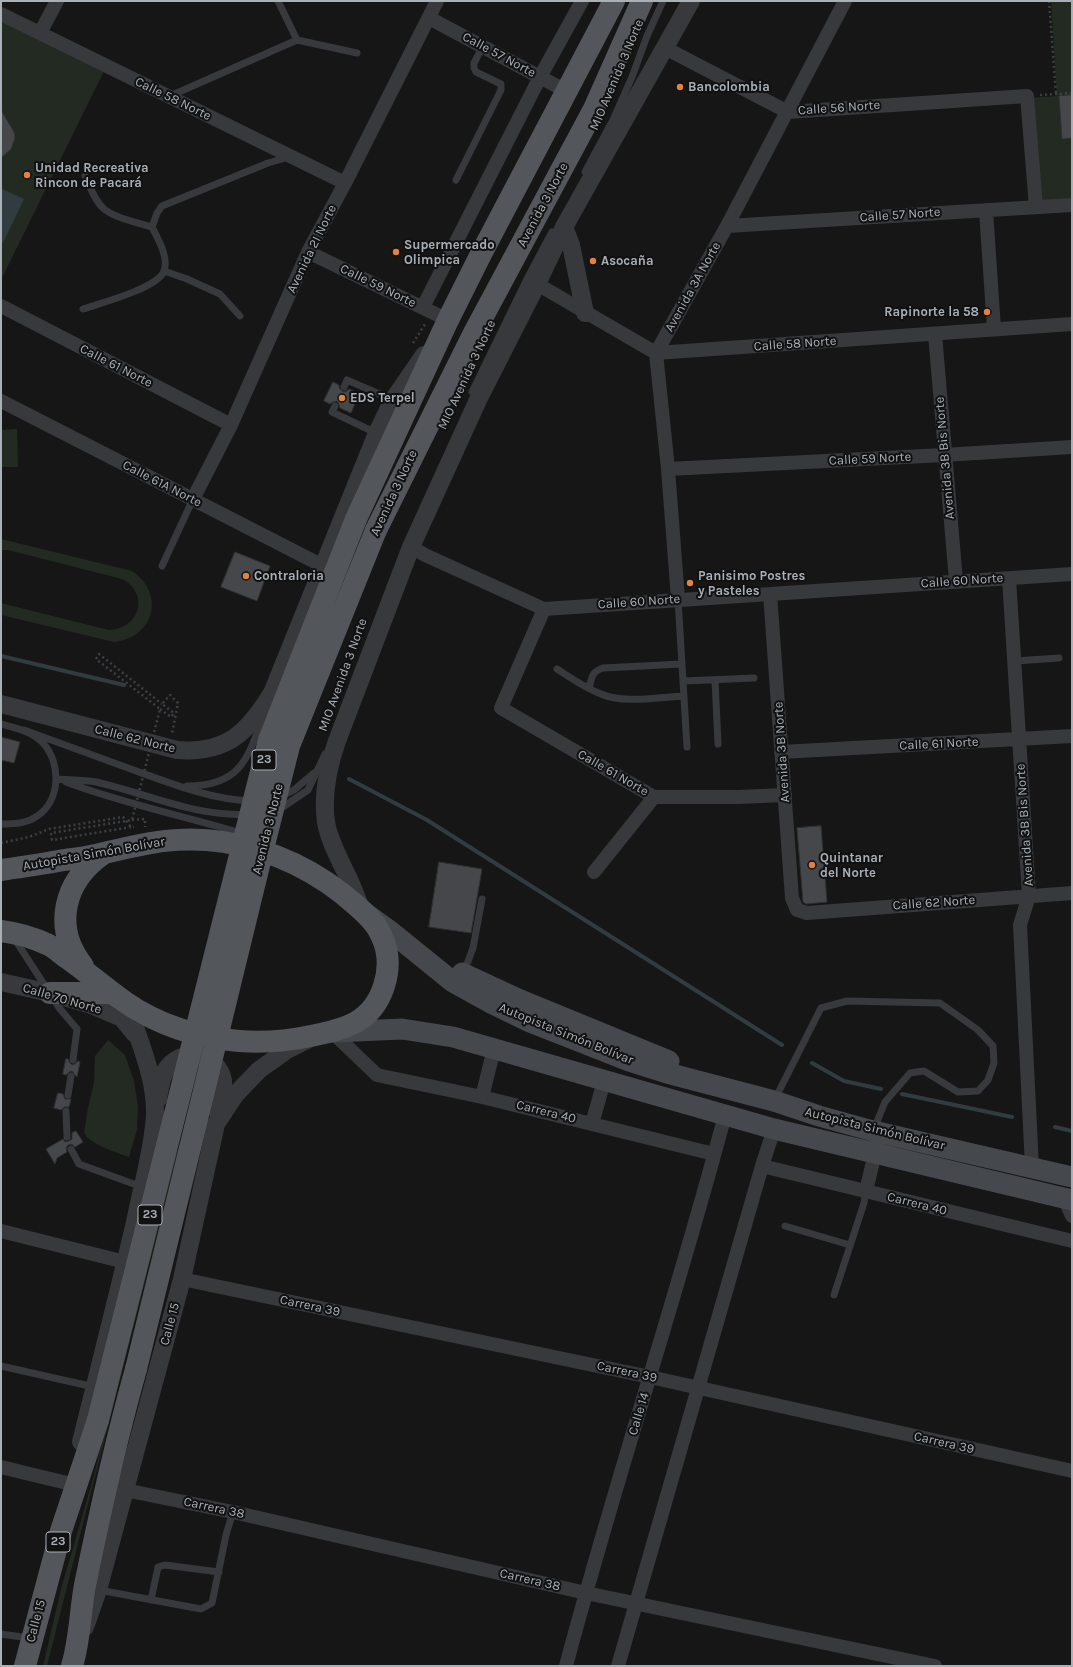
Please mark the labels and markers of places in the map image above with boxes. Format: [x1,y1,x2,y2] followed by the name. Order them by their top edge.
[688,79,770,95] place label: Bancolombia
[675,82,685,92] marker: Bancolombia
[35,160,149,191] place label: Unidad Recreativa Rincon de Pacará
[22,170,32,180] marker: Unidad Recreativa Rincon de Pacará
[404,237,495,268] place label: Supermercado Olimpica
[391,247,401,257] marker: Supermercado Olimpica
[601,253,654,269] place label: Asocaña
[588,256,598,266] marker: Asocaña
[884,304,979,320] place label: Rapinorte la 58
[982,307,992,317] marker: Rapinorte la 58
[350,390,415,406] place label: EDS Terpel
[337,393,347,403] marker: EDS Terpel
[254,568,324,584] place label: Contraloria
[698,568,805,599] place label: Panisimo Postres y Pasteles
[241,571,251,581] marker: Contraloria
[685,578,695,588] marker: Panisimo Postres y Pasteles
[820,850,883,881] place label: Quintanar del Norte
[807,860,817,870] marker: Quintanar del Norte

